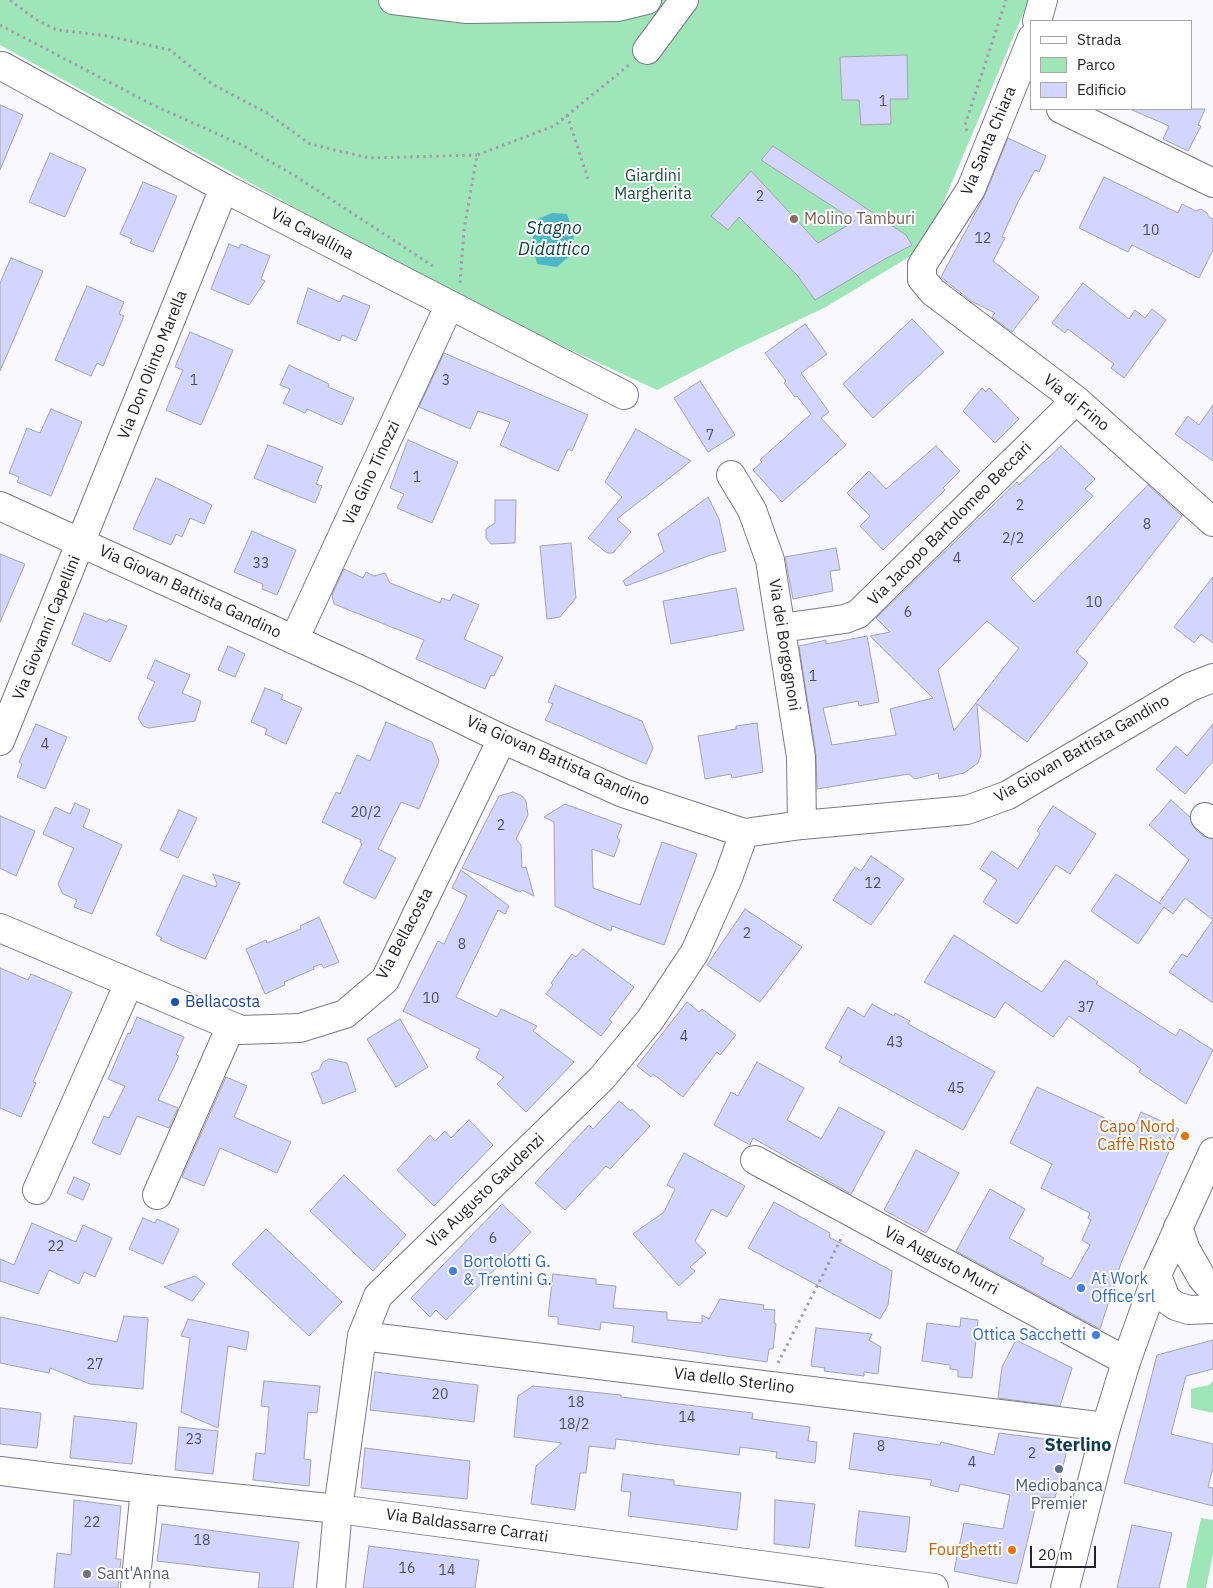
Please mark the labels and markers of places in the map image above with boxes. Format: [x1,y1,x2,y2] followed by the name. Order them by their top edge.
[804,209,915,229] place label: Molino Tamburi
[788,213,800,225] marker: Molino Tamburi
[185,992,260,1012] place label: Bellacosta
[169,996,181,1008] marker: Bellacosta
[1097,1117,1175,1155] place label: Capo Nord Caffè Ristò
[1179,1130,1191,1142] marker: Capo Nord Caffè Ristò
[463,1252,552,1290] place label: Bortolotti G. & Trentini G.
[447,1265,459,1277] marker: Bortolotti G. & Trentini G.
[1091,1269,1155,1307] place label: At Work Office srl
[1075,1282,1087,1294] marker: At Work Office srl
[972,1325,1086,1345] place label: Ottica Sacchetti
[1090,1329,1102,1341] marker: Ottica Sacchetti
[1053,1463,1065,1475] marker: Mediobanca Premier
[1015,1476,1103,1514] place label: Mediobanca Premier
[928,1540,1002,1560] place label: Fourghetti
[1006,1544,1018,1556] marker: Fourghetti
[97,1564,170,1584] place label: Sant'Anna
[81,1568,93,1580] marker: Sant'Anna

